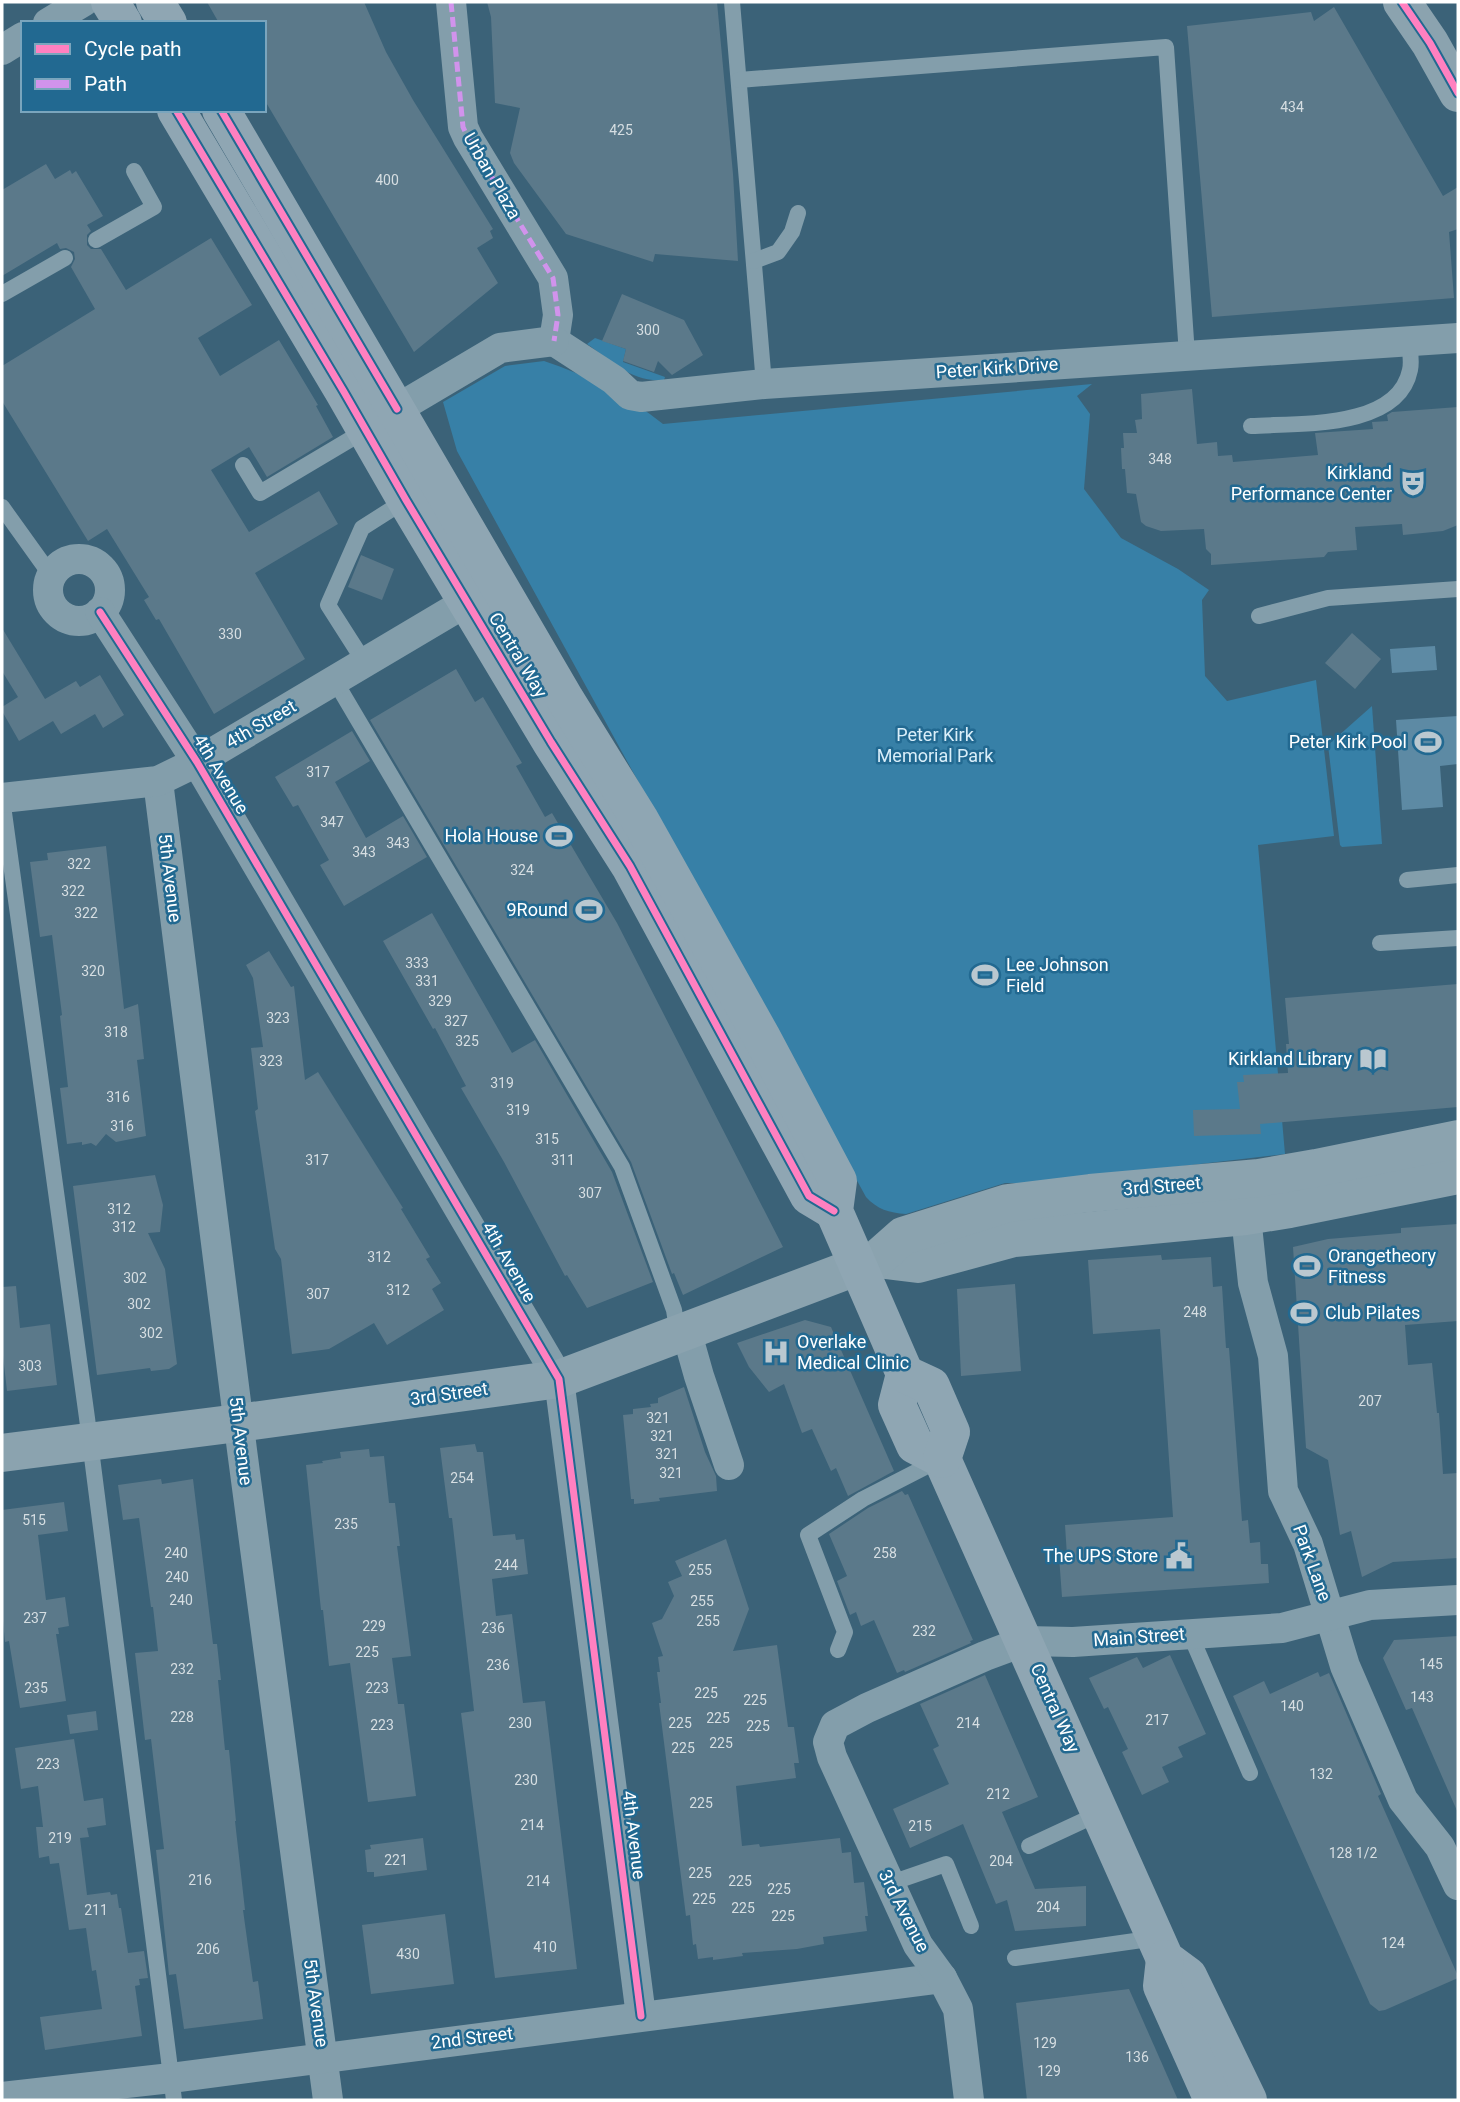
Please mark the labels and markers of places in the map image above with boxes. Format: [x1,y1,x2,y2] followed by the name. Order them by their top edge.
[1231,462,1392,504] place label: Kirkland Performance Center
[1398,468,1428,498] theatre icon: Kirkland Performance Center
[1413,727,1443,757] sports icon: Peter Kirk Pool
[1289,731,1407,752] place label: Peter Kirk Pool
[544,821,574,851] sports icon: Hola House
[444,825,538,846] place label: Hola House
[574,895,604,925] sports icon: 9Round
[507,899,568,920] place label: 9Round
[1006,954,1109,996] place label: Lee Johnson Field
[970,960,1000,990] sports icon: Lee Johnson Field
[1358,1044,1388,1074] library icon: Kirkland Library
[1228,1048,1352,1069] place label: Kirkland Library
[1328,1245,1436,1287] place label: Orangetheory Fitness
[1292,1251,1322,1281] sports icon: Orangetheory Fitness
[1289,1298,1319,1328] sports icon: Club Pilates
[1325,1302,1420,1323] place label: Club Pilates
[797,1331,909,1373] place label: Overlake Medical Clinic
[761,1337,791,1367] hospital icon: Overlake Medical Clinic
[1164,1541,1194,1571] public building icon: The UPS Store
[1043,1545,1158,1566] place label: The UPS Store

